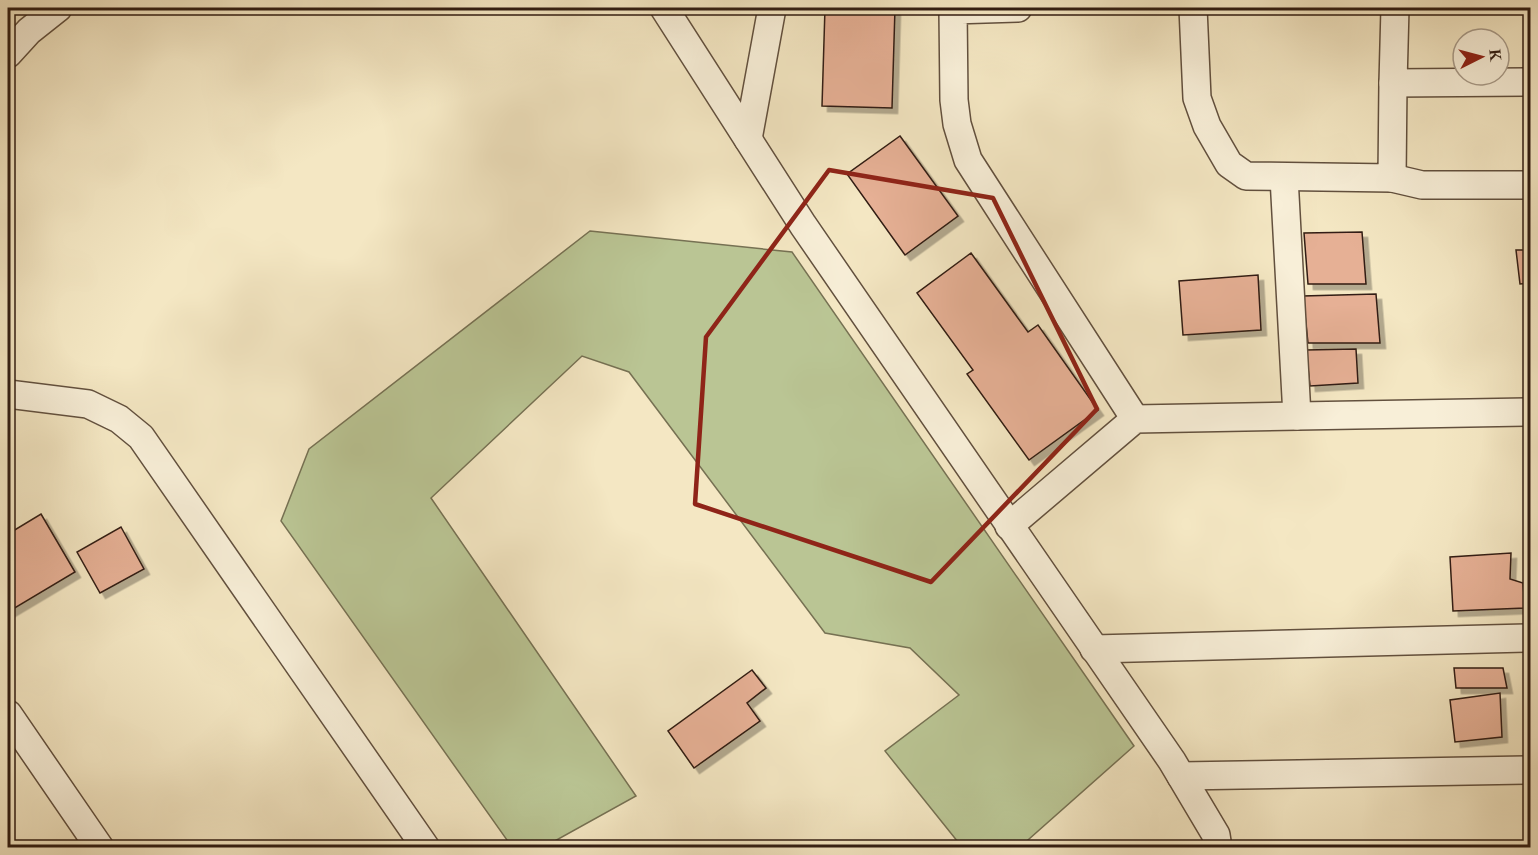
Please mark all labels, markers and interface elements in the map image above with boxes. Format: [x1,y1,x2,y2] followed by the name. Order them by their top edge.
[1451,27,1511,87] north arrow
[1483,48,1507,63] text: K

